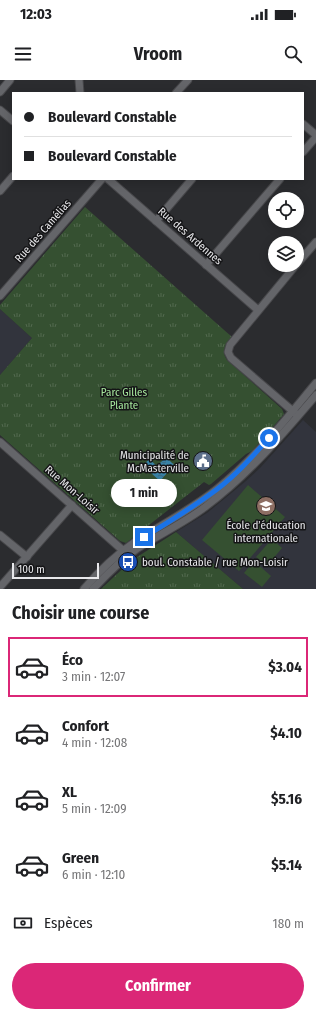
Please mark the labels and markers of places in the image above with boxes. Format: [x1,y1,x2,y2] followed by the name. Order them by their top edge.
[120,449,189,475] place label: Municipalité de McMasterville
[192,450,214,472] public building icon: Municipalité de McMasterville
[255,495,277,517] school or university icon: École d’éducation internationale
[226,518,306,545] place label: École d’éducation internationale
[117,551,139,573] bus stop icon: boul. Constable / rue Mon-Loisir
[142,556,288,569] place label: boul. Constable / rue Mon-Loisir

